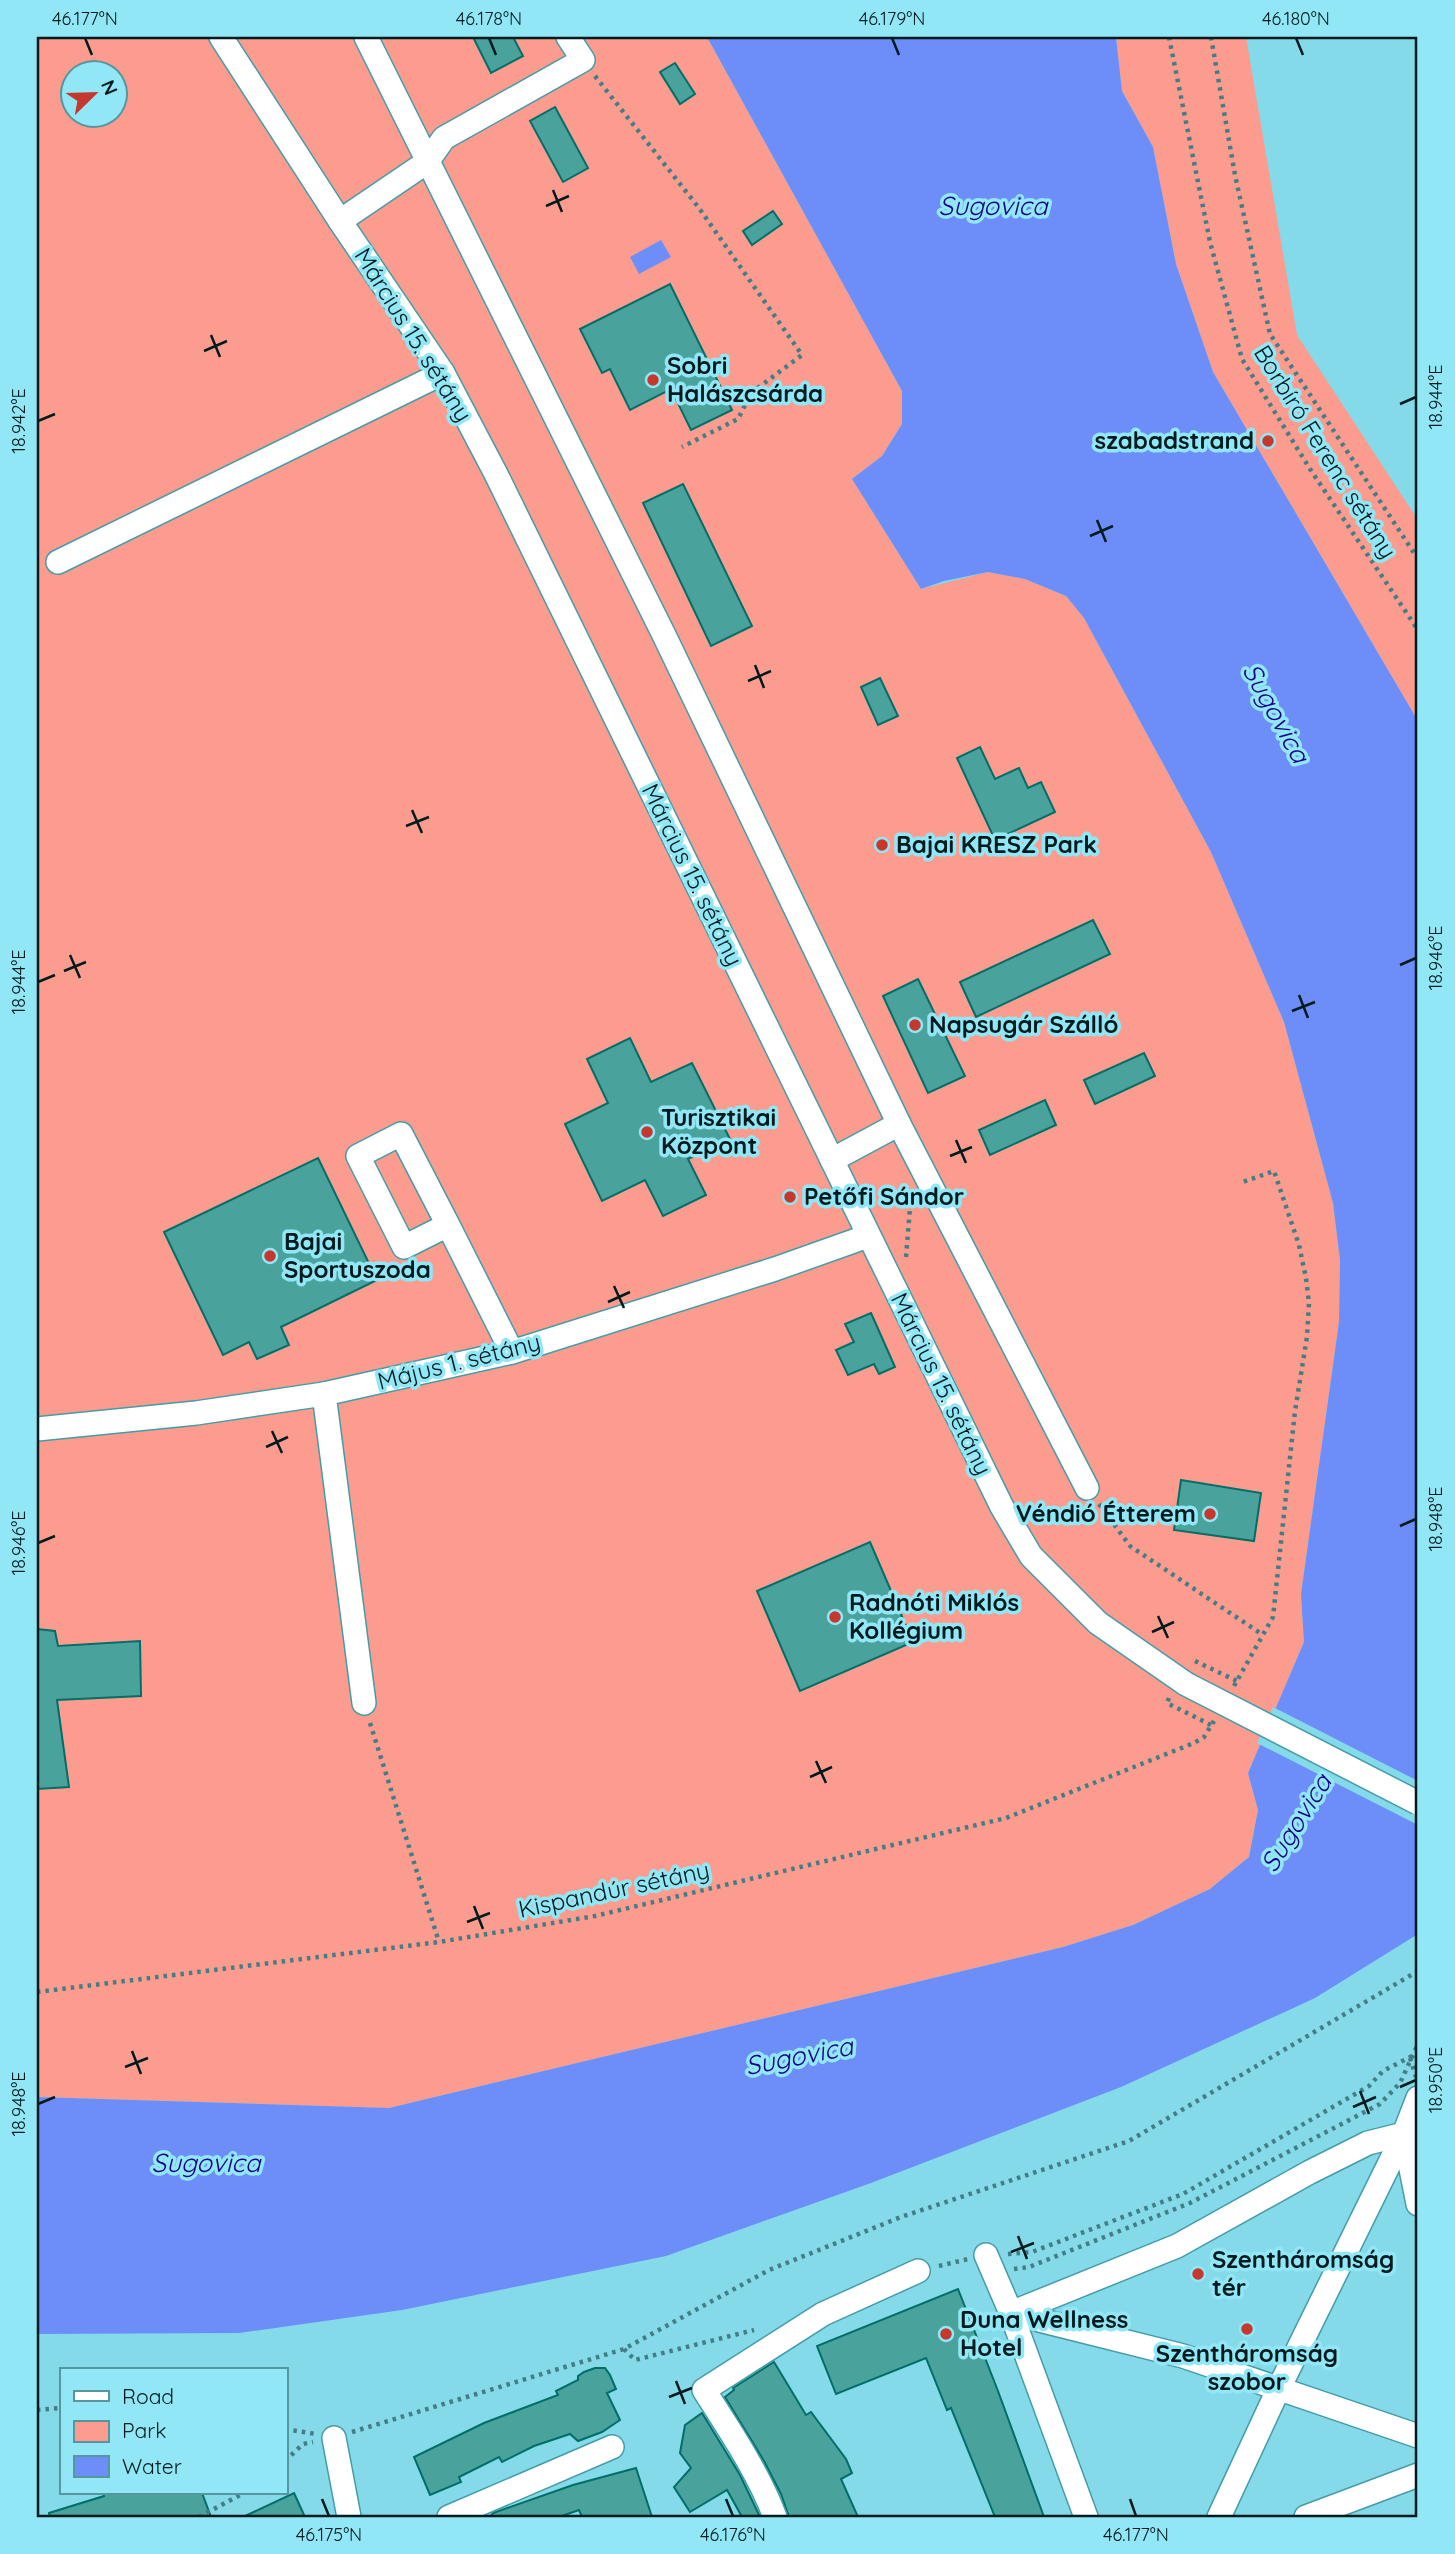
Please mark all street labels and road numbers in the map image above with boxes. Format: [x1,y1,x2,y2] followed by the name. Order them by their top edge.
[348,242,479,427] street label: Március 15. sétány
[1248,339,1404,564] street label: Borbíró Ferenc sétány
[636,778,750,971] street label: Március 15. sétány
[885,1287,999,1480] street label: Március 15. sétány
[374,1326,543,1396] street label: Május 1. sétány
[515,1854,712,1924] street label: Kispandúr sétány

